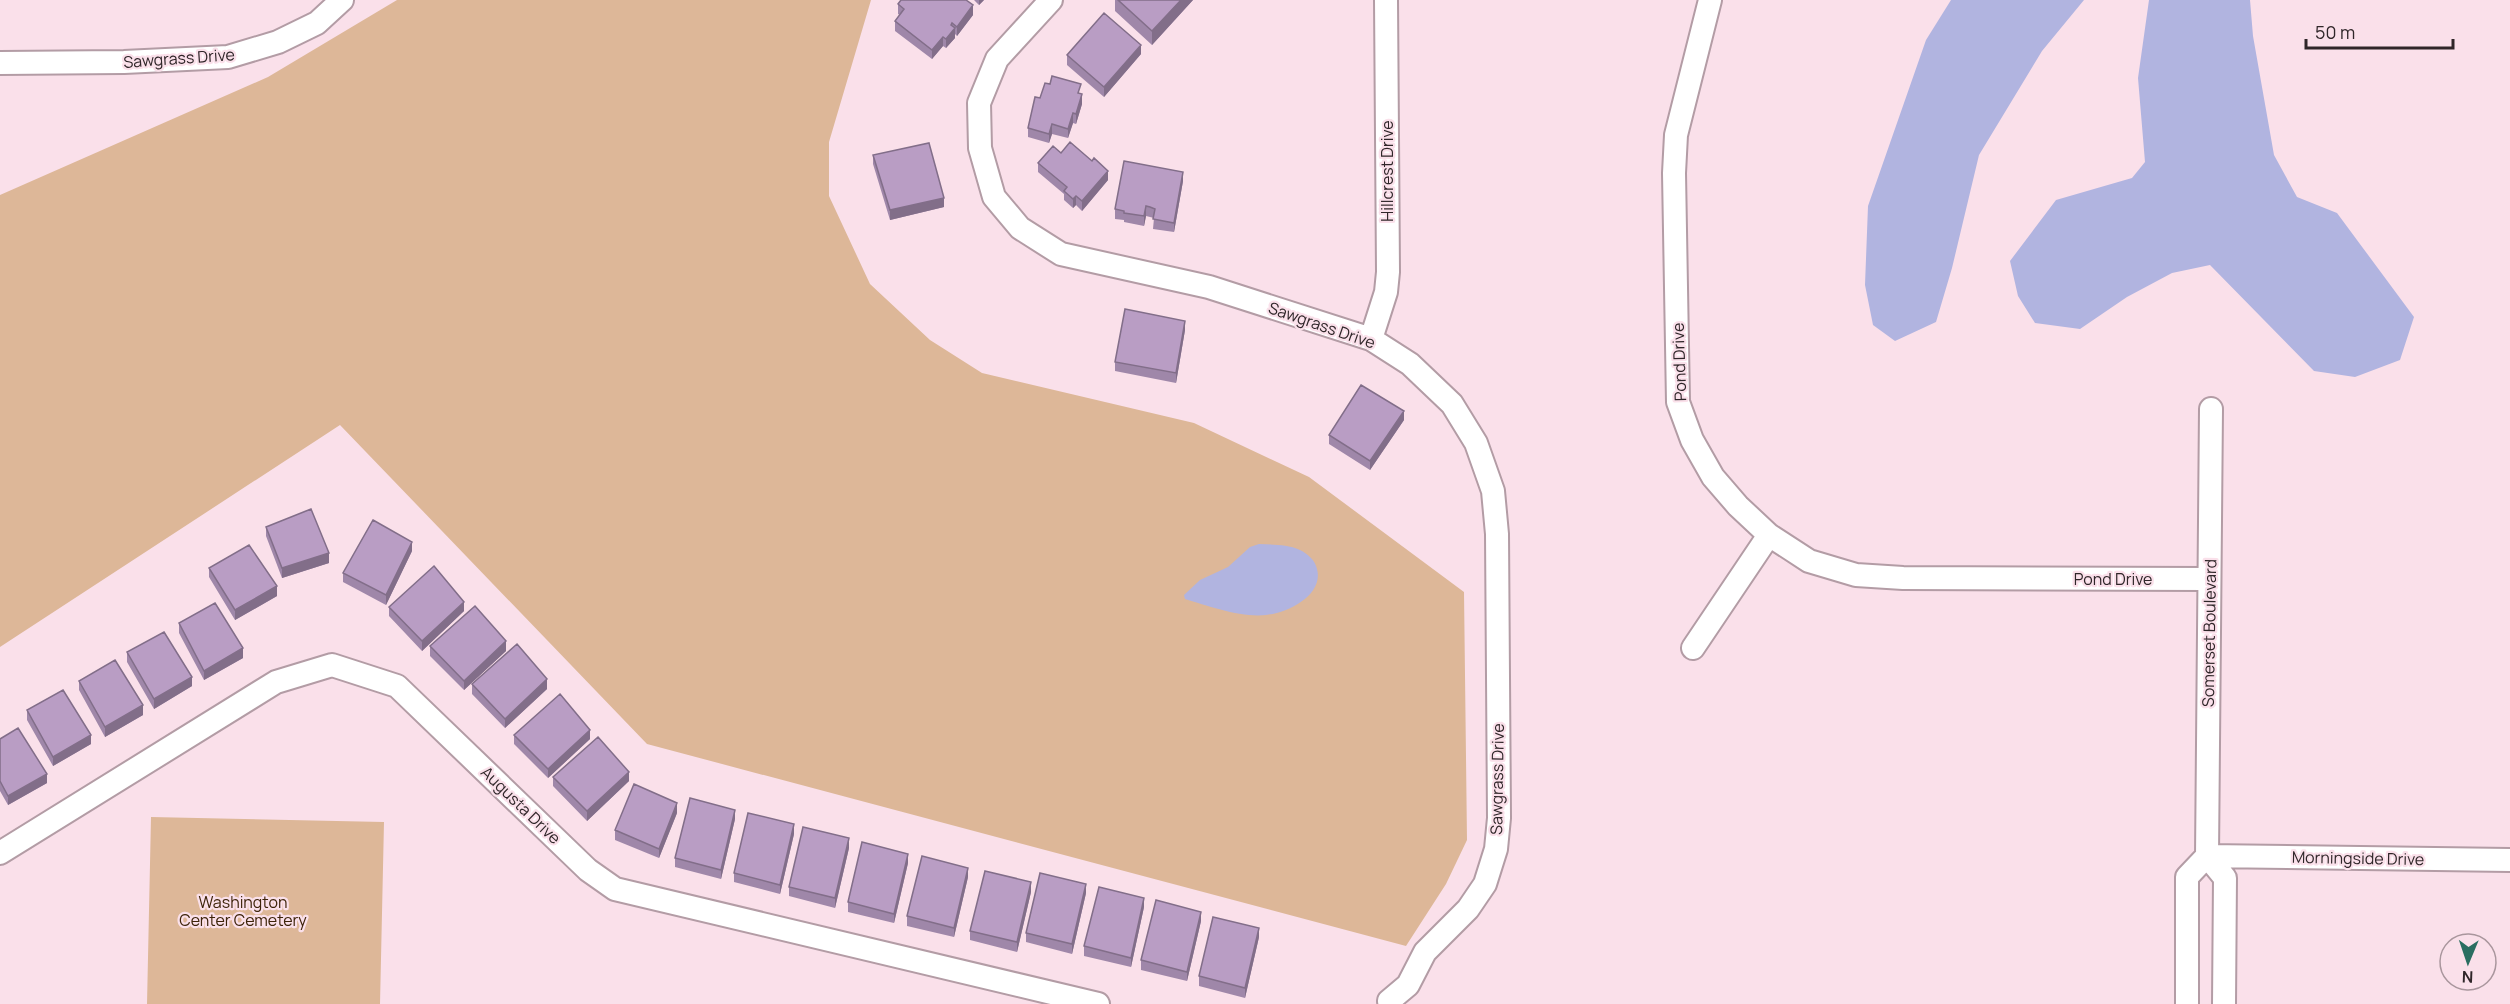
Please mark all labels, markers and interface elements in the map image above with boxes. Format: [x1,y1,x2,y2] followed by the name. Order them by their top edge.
[2306,12,2453,50] scale bar
[2315,20,2355,44] text: 50 m
[123,43,235,73] street label: Sawgrass Drive
[1376,120,1398,222] street label: Hillcrest Drive
[1266,296,1378,354] street label: Sawgrass Drive
[1667,322,1691,402] street label: Pond Drive
[2197,559,2221,707] street label: Somerset Boulevard
[2074,568,2152,590] street label: Pond Drive
[1485,723,1509,835] street label: Sawgrass Drive
[476,761,566,849] street label: Augusta Drive
[2292,846,2424,870] street label: Morningside Drive
[179,891,307,931] park label: Washington Center Cemetery
[2438,932,2498,992] north arrow
[2461,966,2474,988] text: N

